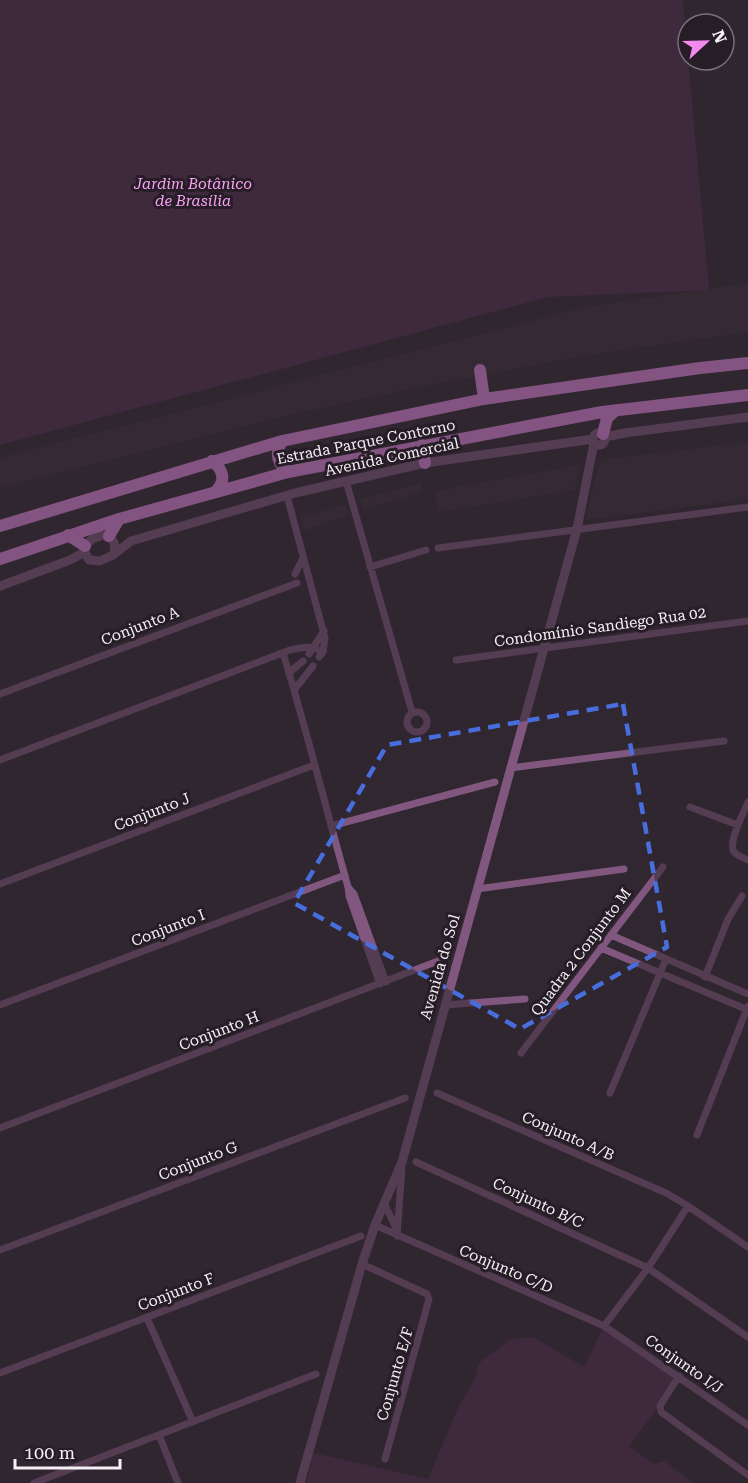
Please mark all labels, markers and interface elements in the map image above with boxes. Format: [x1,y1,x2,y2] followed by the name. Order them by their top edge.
[676,12,736,72] north arrow
[708,27,731,46] text: N
[133,175,252,210] park label: Jardim Botânico de Brasília
[275,416,457,468] street label: Estrada Parque Contorno
[323,434,461,480] street label: Avenida Comercial
[98,603,182,649] street label: Conjunto A
[493,603,707,651] street label: Condomínio Sandiego Rua 02
[111,789,193,835] street label: Conjunto J
[527,885,635,1019] street label: Quadra 2 Conjunto M
[129,906,207,950] street label: Conjunto I
[416,912,464,1022] street label: Avenida do Sol
[176,1008,262,1054] street label: Conjunto H
[519,1108,617,1164] street label: Conjunto A/B
[156,1138,240,1184] street label: Conjunto G
[490,1174,586,1232] street label: Conjunto B/C
[456,1241,556,1297] street label: Conjunto C/D
[135,1269,217,1315] street label: Conjunto F
[373,1325,417,1423] street label: Conjunto E/F
[642,1331,726,1397] street label: Conjunto I/J
[15,1432,120,1470] scale bar
[24,1442,75,1463] text: 100 m

